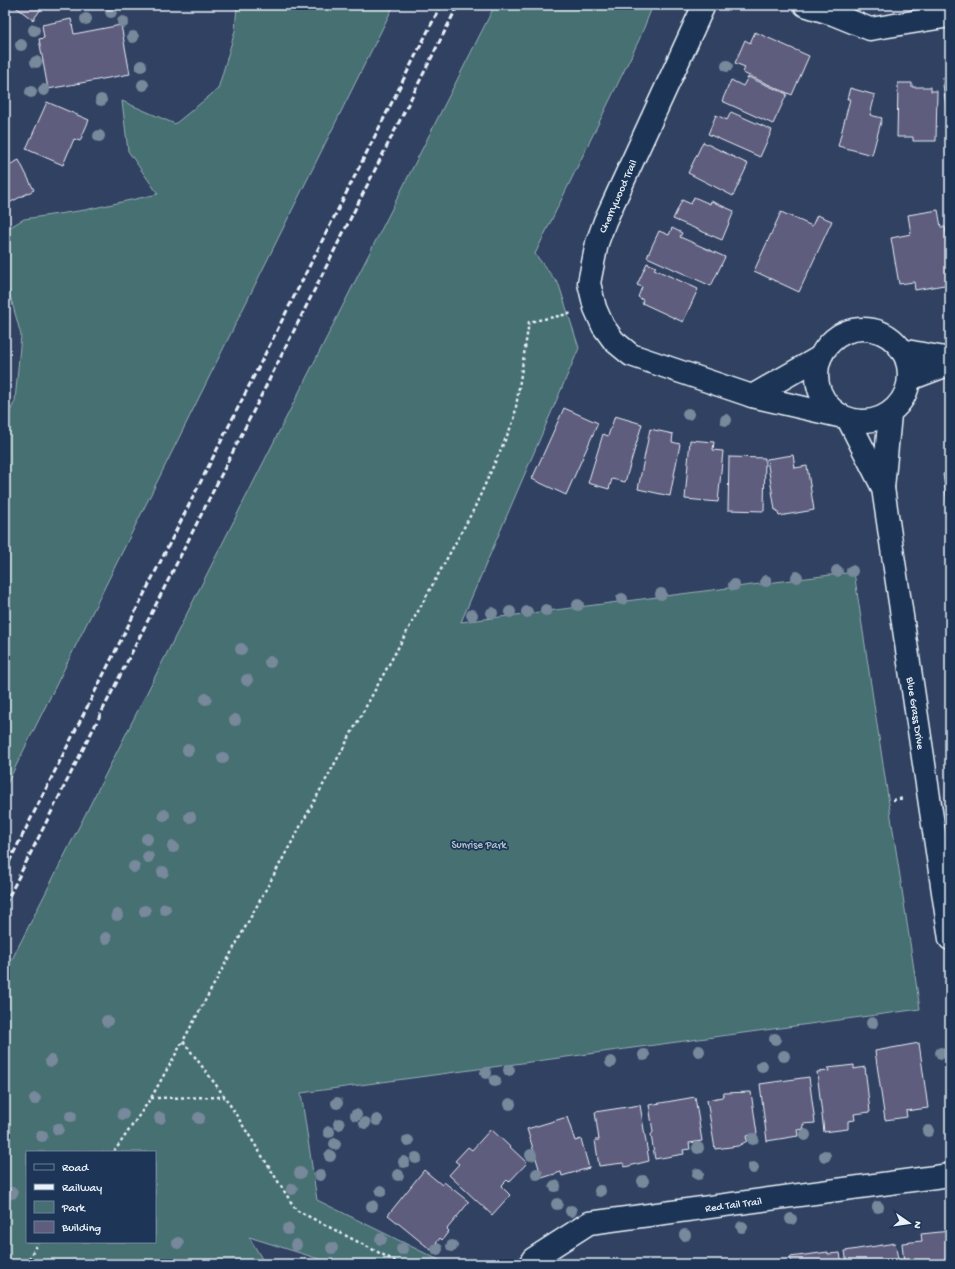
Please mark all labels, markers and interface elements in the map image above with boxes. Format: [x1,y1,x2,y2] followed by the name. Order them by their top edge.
[597,158,641,235] street label: Cherrywood Trail
[903,675,926,751] street label: Blue Grass Drive
[451,840,508,852] park label: Sunrise Park
[26,1151,156,1243] legend
[62,1162,89,1176] text: Road
[62,1182,102,1196] text: Railway
[704,1196,763,1216] street label: Red Tail Trail
[61,1202,87,1216] text: Park
[889,1203,929,1243] north arrow
[910,1220,923,1230] text: N
[61,1222,101,1236] text: Building

